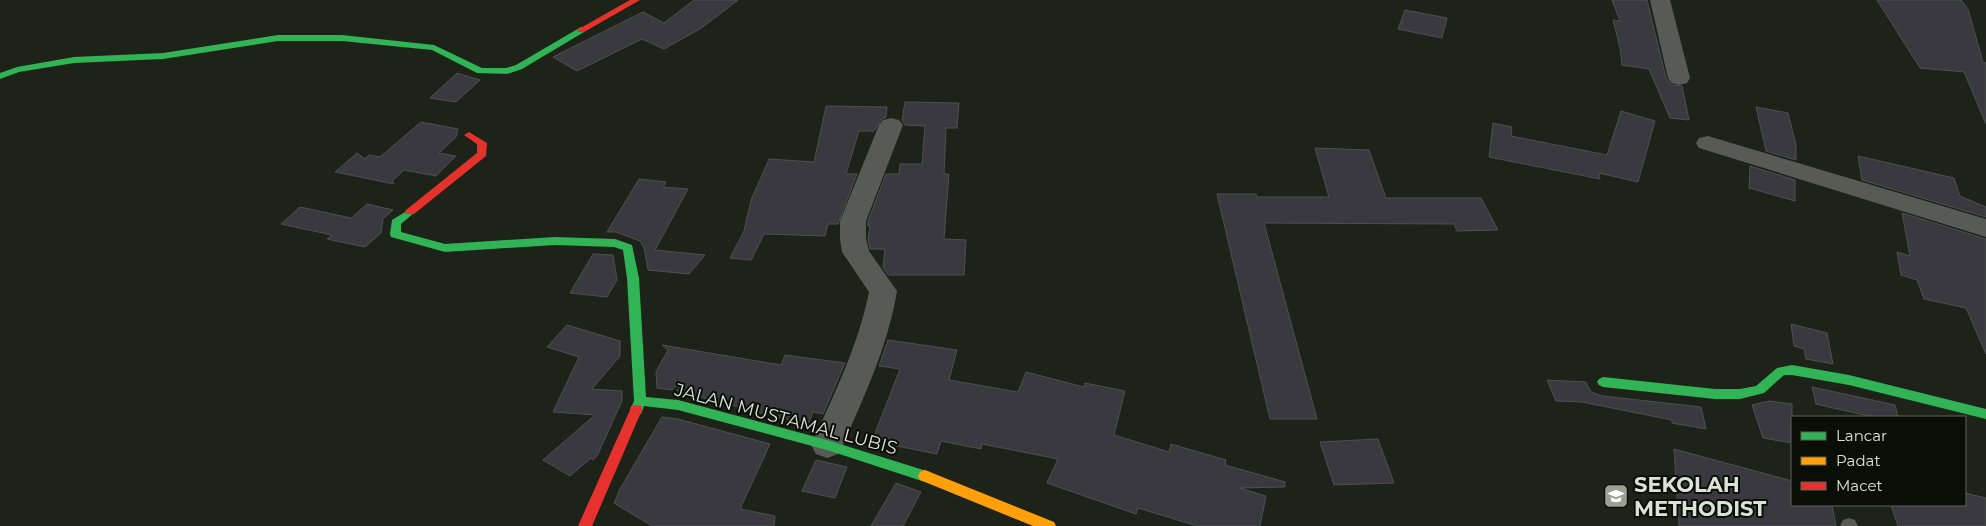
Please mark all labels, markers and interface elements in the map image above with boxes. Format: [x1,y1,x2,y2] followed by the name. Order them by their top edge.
[671,378,900,459] street label: JALAN MUSTAMAL LUBIS
[1791,416,1966,506] legend
[1836,426,1887,445] text: Lancar
[1836,451,1881,470] text: Padat
[1634,472,1766,521] place label: SEKOLAH METHODIST
[1836,476,1883,495] text: Macet
[1603,483,1629,509] school or university icon: SEKOLAH METHODIST

